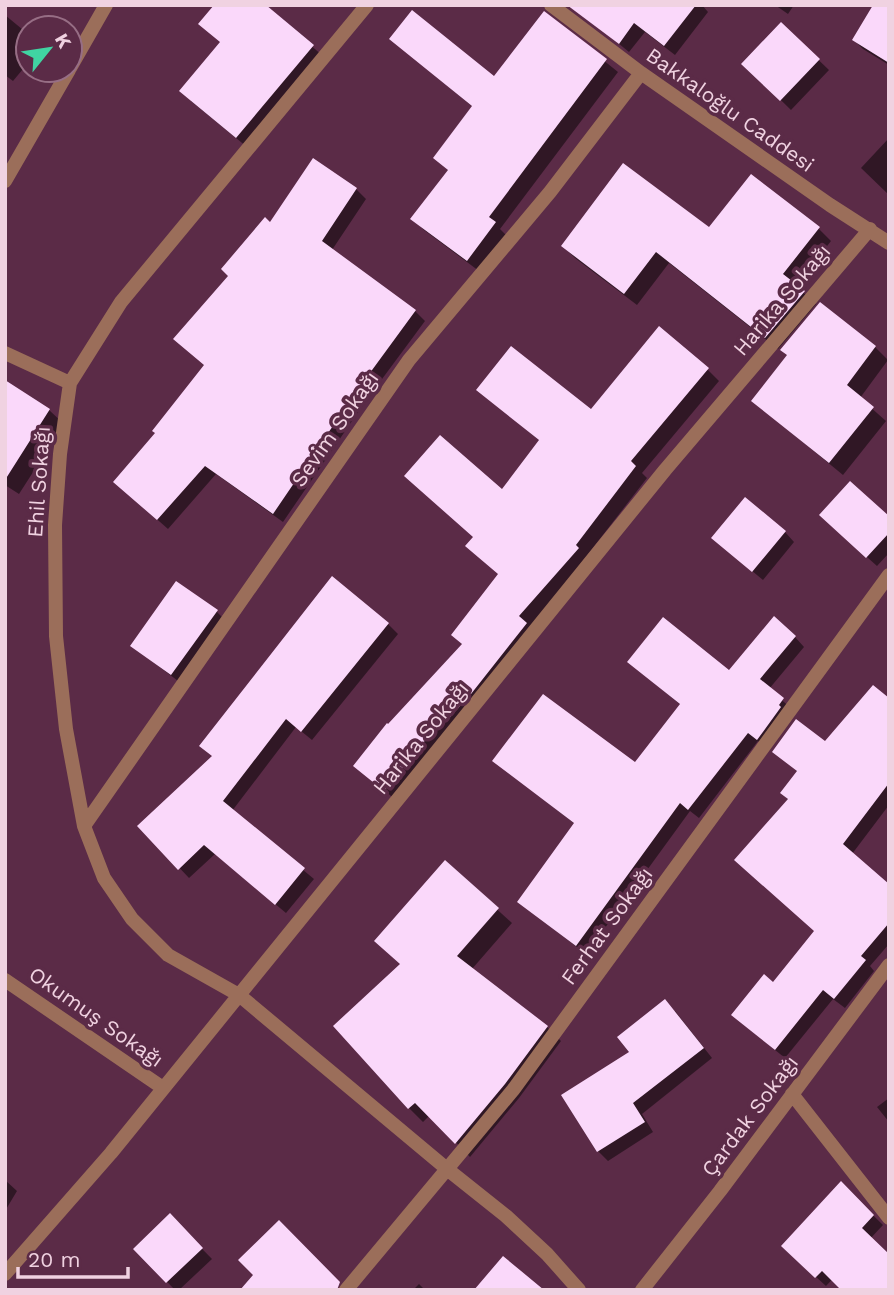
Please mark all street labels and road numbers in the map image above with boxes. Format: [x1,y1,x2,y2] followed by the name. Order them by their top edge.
[642,42,819,177] street label: Bakkaloğlu Caddesi
[728,239,836,361] street label: Harika Sokağı
[286,366,384,491] street label: Sevim Sokağı
[22,426,55,538] street label: Ehil Sokağı
[367,676,474,799] street label: Harika Sokağı
[556,862,658,989] street label: Ferhat Sokağı
[24,961,168,1072] street label: Okumuş Sokağı
[696,1050,803,1181] street label: Çardak Sokağı

